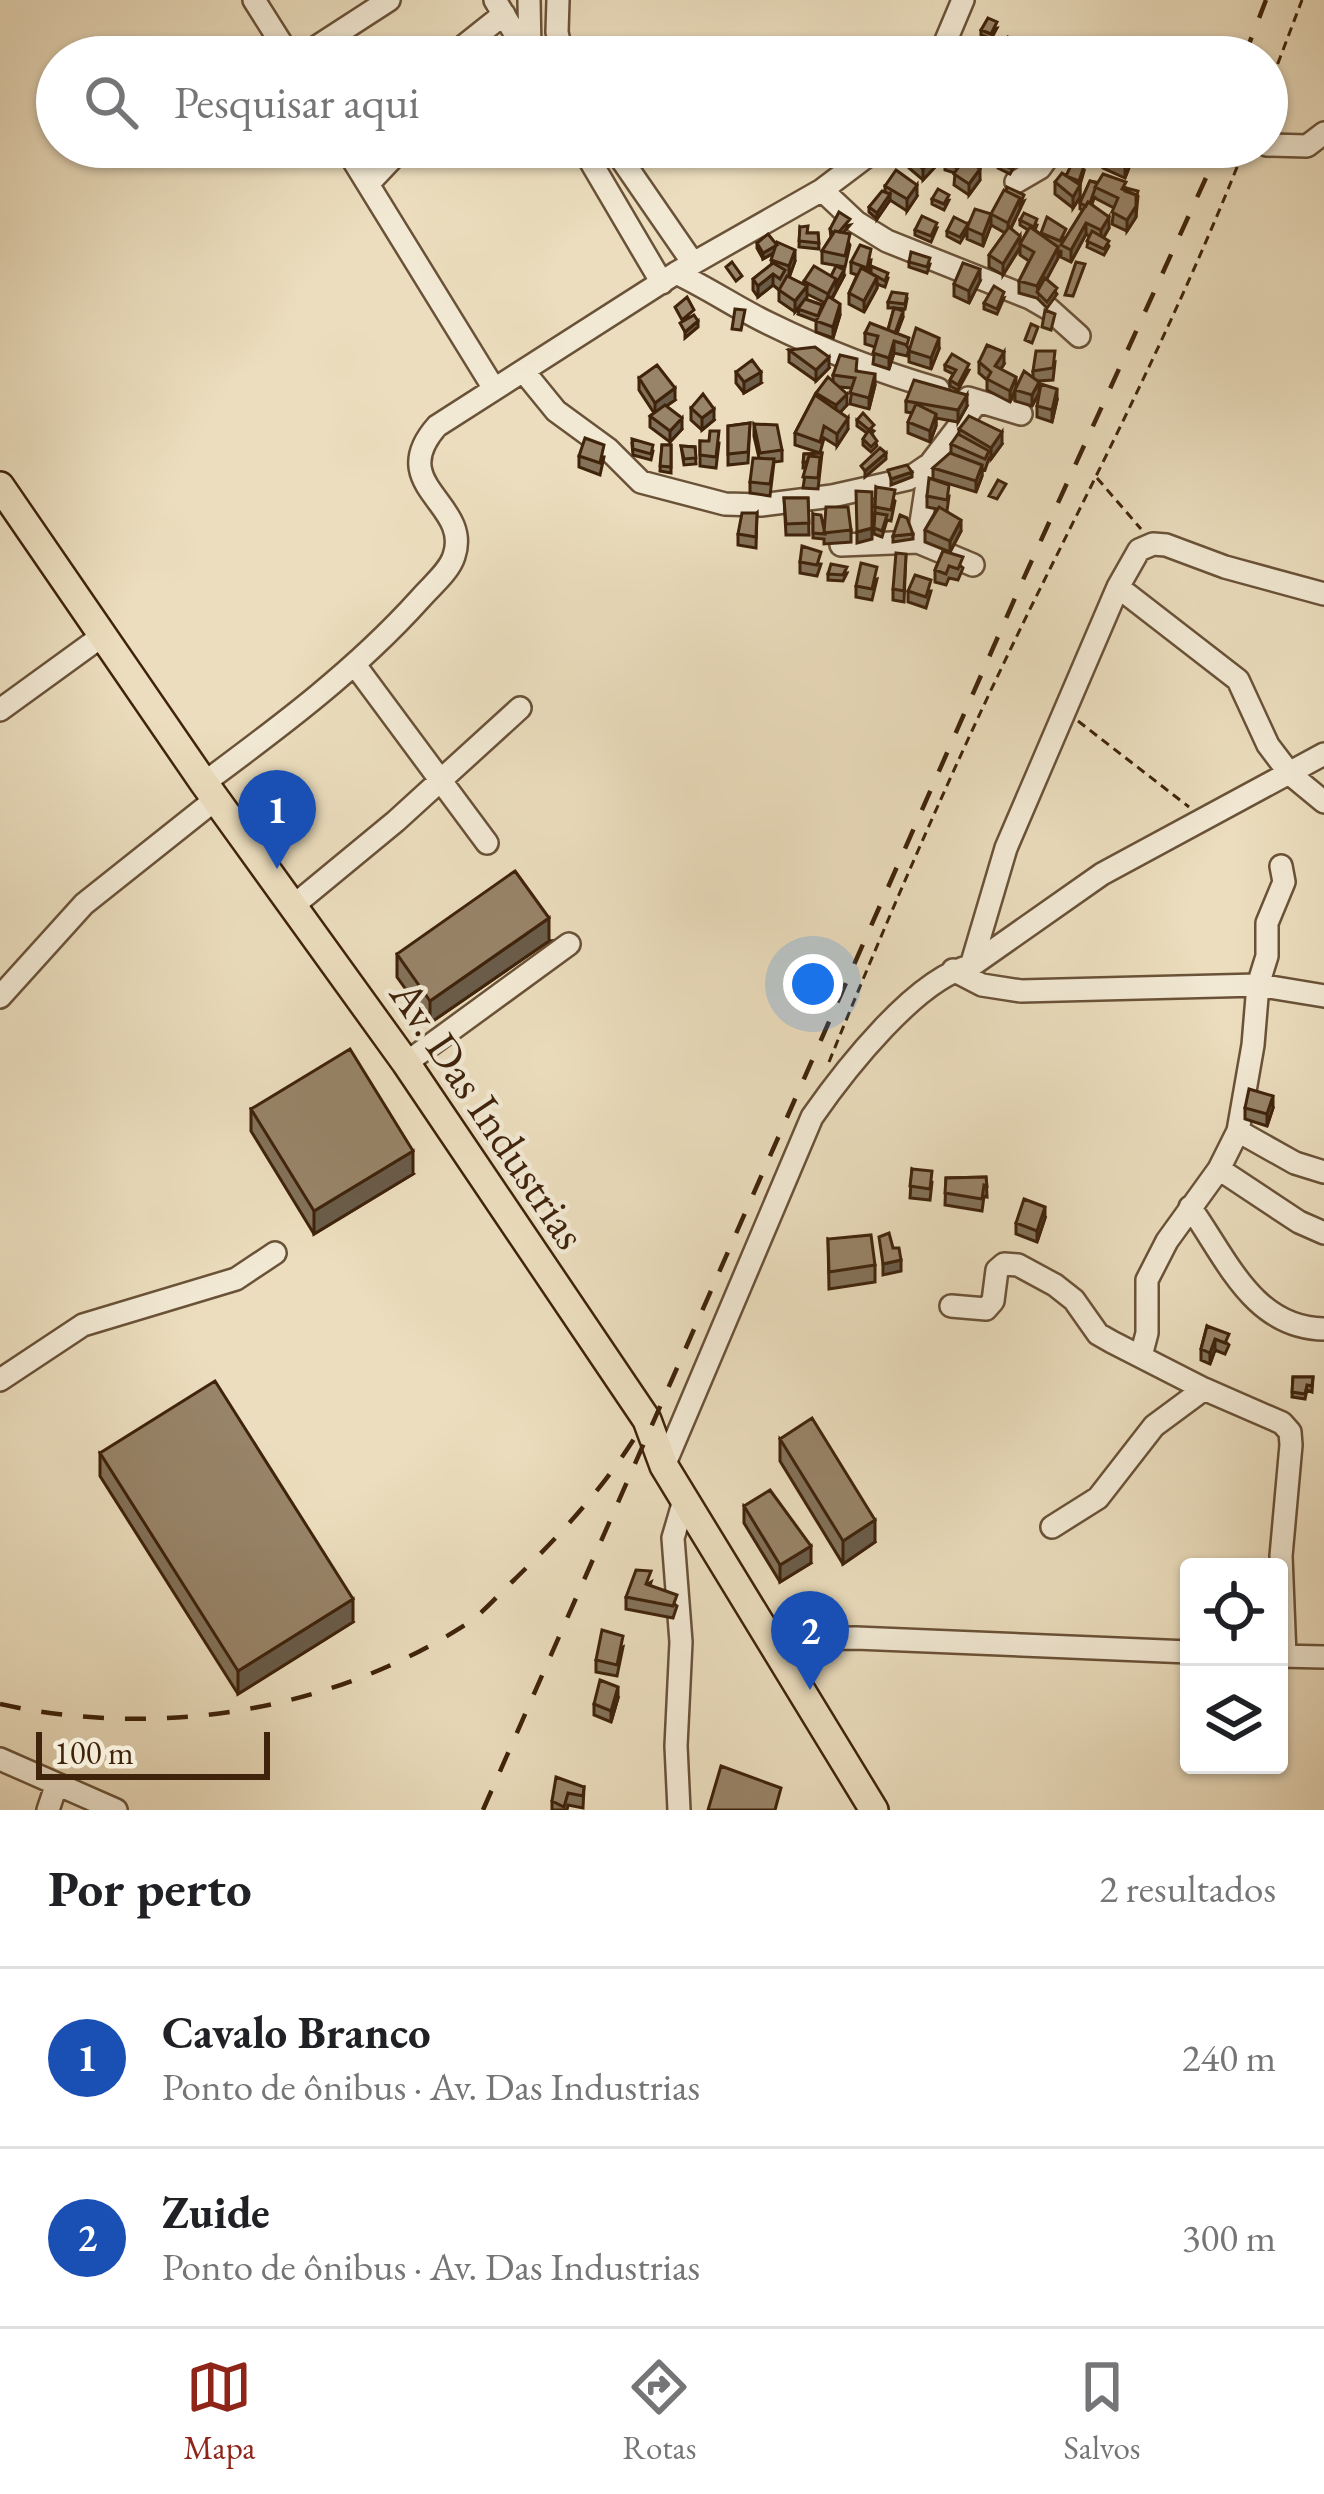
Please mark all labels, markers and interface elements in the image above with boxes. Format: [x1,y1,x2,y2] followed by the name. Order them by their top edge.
[36,36,1288,168] search box
[78,69,144,135] icon: search
[174,73,420,131] text: Pesquisar aqui
[238,770,316,869] pin: 1
[783,954,843,1014] your location
[377,968,600,1260] street label: Av. Das Industrias
[1180,1558,1288,1774] map controls
[1180,1558,1288,1666] button: locate
[771,1591,849,1690] pin: 2
[1180,1666,1288,1774] button: layers
[36,1726,270,1779] scale bar
[54,1731,134,1774] text: 100 m
[48,1855,252,1921] text: Por perto
[1099,1863,1276,1914] text: 2 resultados
[162,2003,431,2061] text: Cavalo Branco
[77,2032,97,2083] text: 1
[1182,2032,1276,2083] text: 240 m
[162,2061,700,2112] text: Ponto de ônibus · Av. Das Industrias
[162,2183,270,2241] text: Zuide
[77,2212,97,2263] text: 2
[1182,2212,1276,2263] text: 300 m
[162,2241,700,2292] text: Ponto de ônibus · Av. Das Industrias
[184,2354,255,2469] tab: Mapa
[622,2354,696,2469] tab: Rotas
[1063,2354,1141,2469] tab: Salvos

